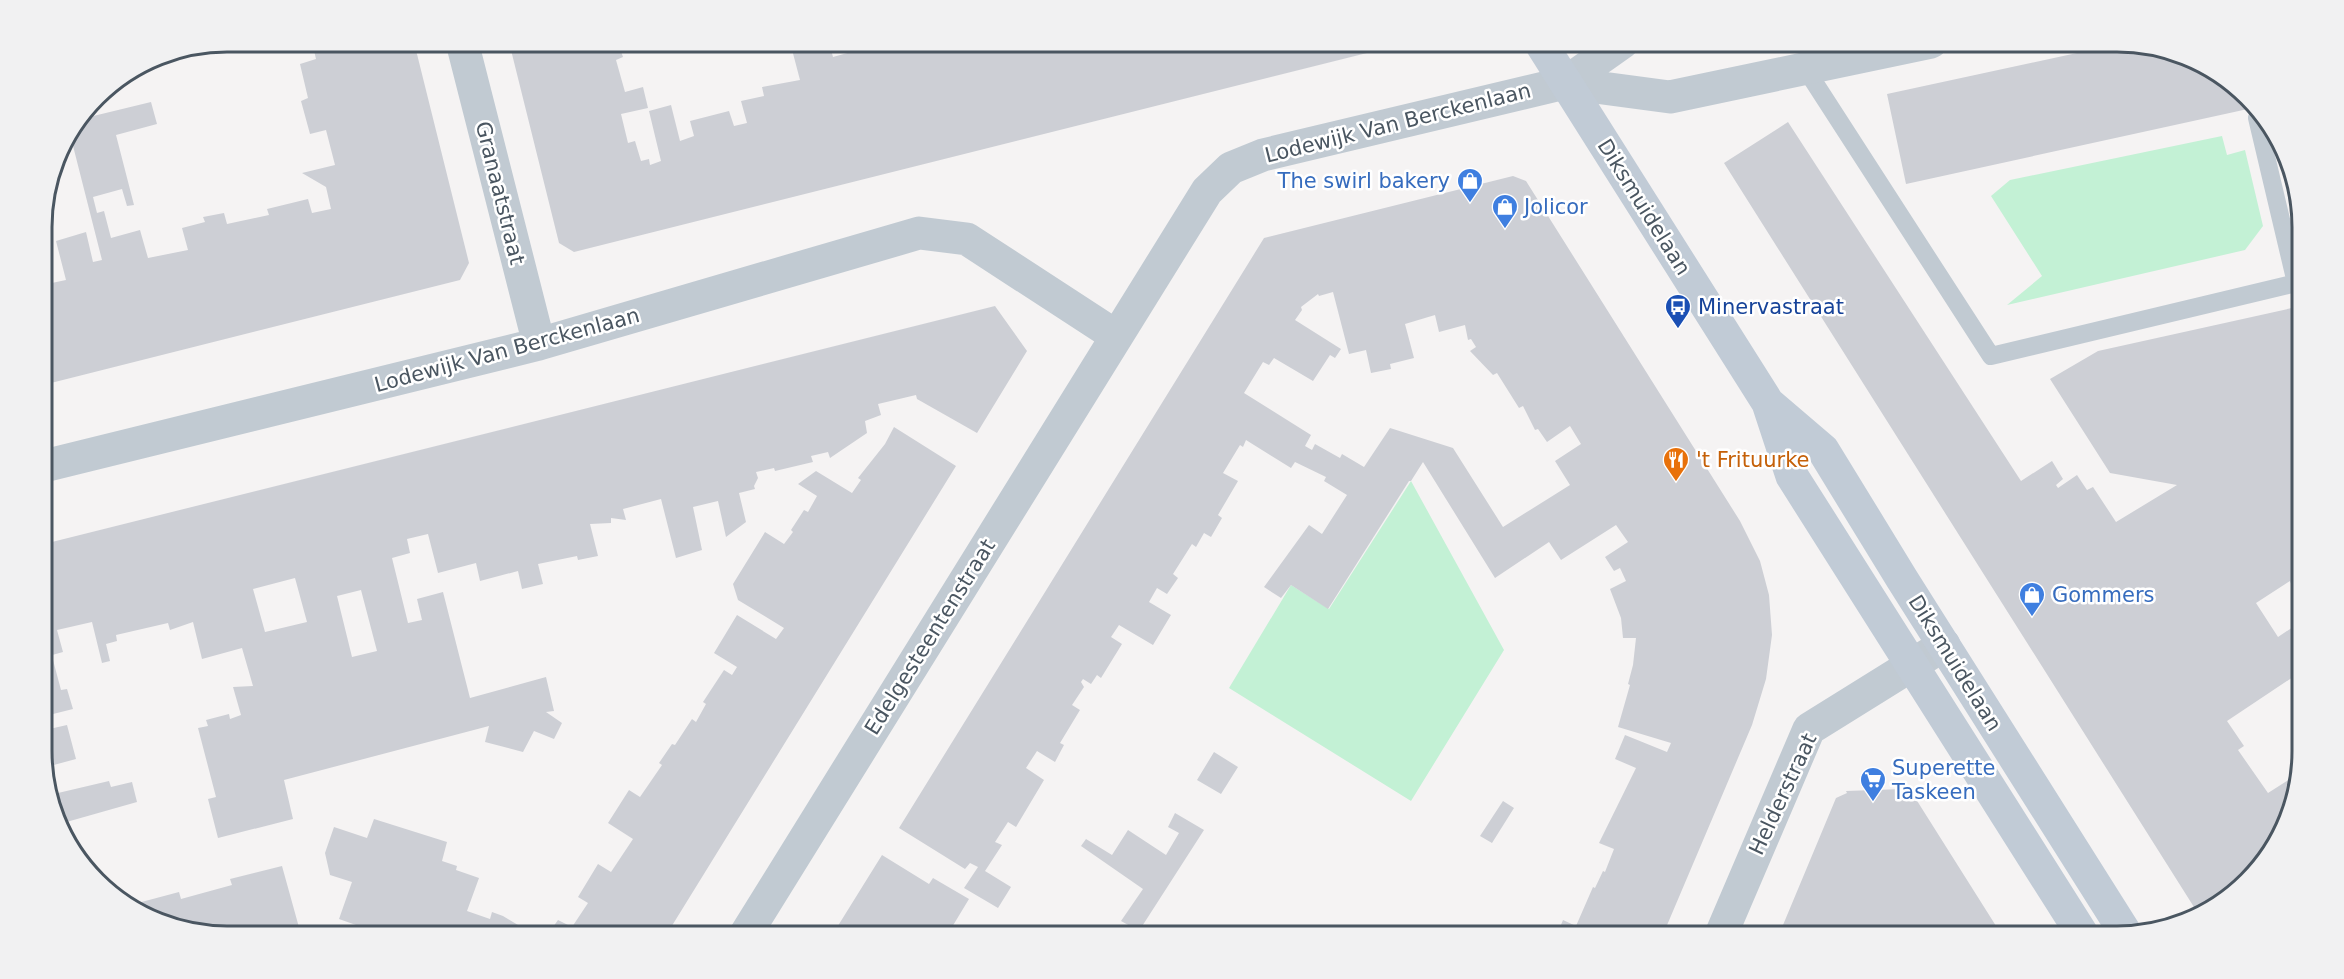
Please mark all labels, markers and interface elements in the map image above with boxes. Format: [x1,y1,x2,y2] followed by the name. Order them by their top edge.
[1263,78,1533,168] street label: Lodewijk Van Berckenlaan
[471,119,529,267] street label: Granaatstraat
[1593,135,1695,279] street label: Diksmuidelaan
[1455,166,1485,204] shop icon: The swirl bakery
[1277,169,1450,193] place label: The swirl bakery
[1490,192,1520,230] shop icon: Jolicor
[1522,195,1588,219] place label: Jolicor
[1663,292,1693,330] bus stop icon: Minervastraat
[1698,295,1844,319] place label: Minervastraat
[372,303,642,397] street label: Lodewijk Van Berckenlaan
[1661,445,1691,483] restaurant icon: 't Frituurke
[1696,448,1810,472] place label: 't Frituurke
[860,535,1000,739] street label: Edelgesteentenstraat
[2017,580,2047,618] shop icon: Gommers
[2052,583,2155,607] place label: Gommers
[1904,591,2006,735] street label: Diksmuidelaan
[1744,729,1822,859] street label: Helderstraat
[1891,756,1995,804] place label: Superette Taskeen
[1858,765,1888,803] supermarket icon: Superette Taskeen

